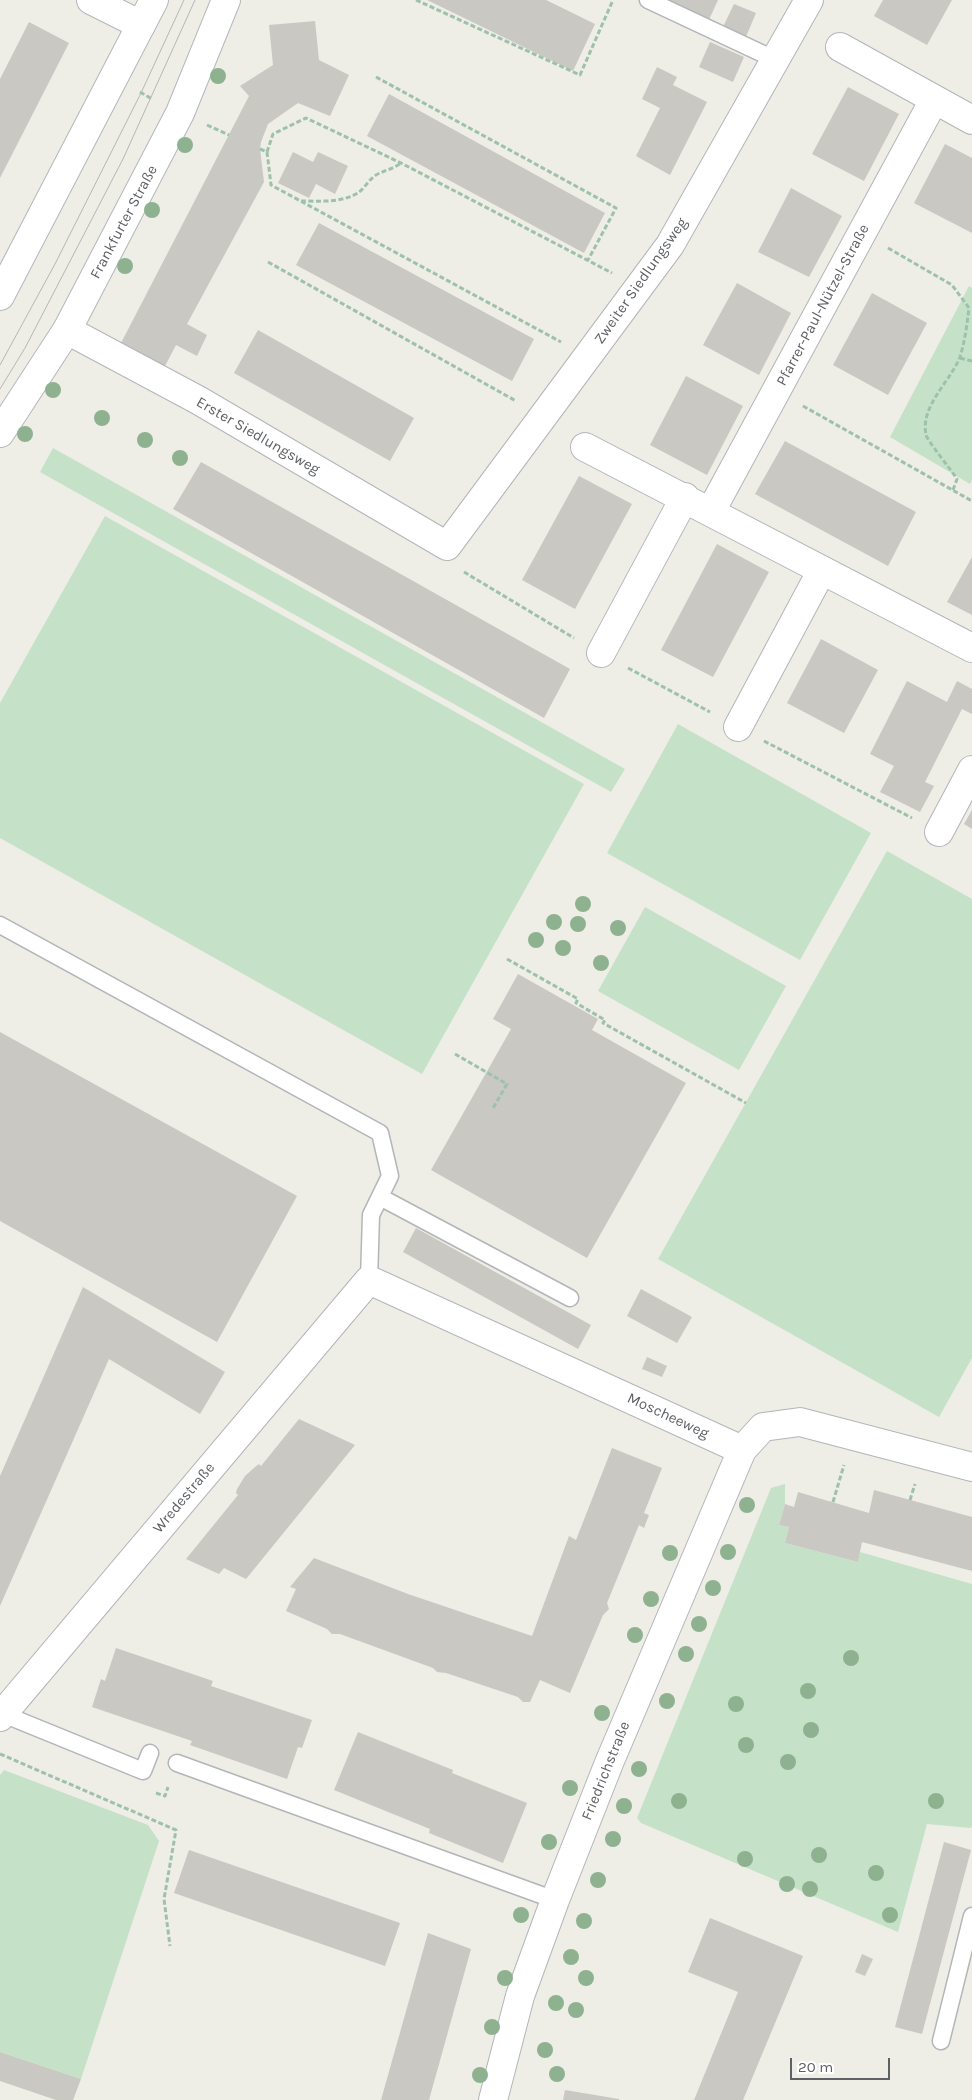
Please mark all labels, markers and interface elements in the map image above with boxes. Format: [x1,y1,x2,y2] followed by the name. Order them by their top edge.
[86,162,162,282] street label: Frankfurter Straße
[591,214,691,348] street label: Zweiter Siedlungsweg
[773,221,873,389] street label: Pfarrer-Paul-Nützel-Straße
[193,393,323,479] street label: Erster Siedlungsweg
[624,1389,712,1443] street label: Moscheeweg
[149,1459,219,1537] street label: Wredestraße
[578,1719,634,1823] street label: Friedrichstraße
[792,2048,892,2080] scale bar
[798,2058,833,2076] text: 20 m

